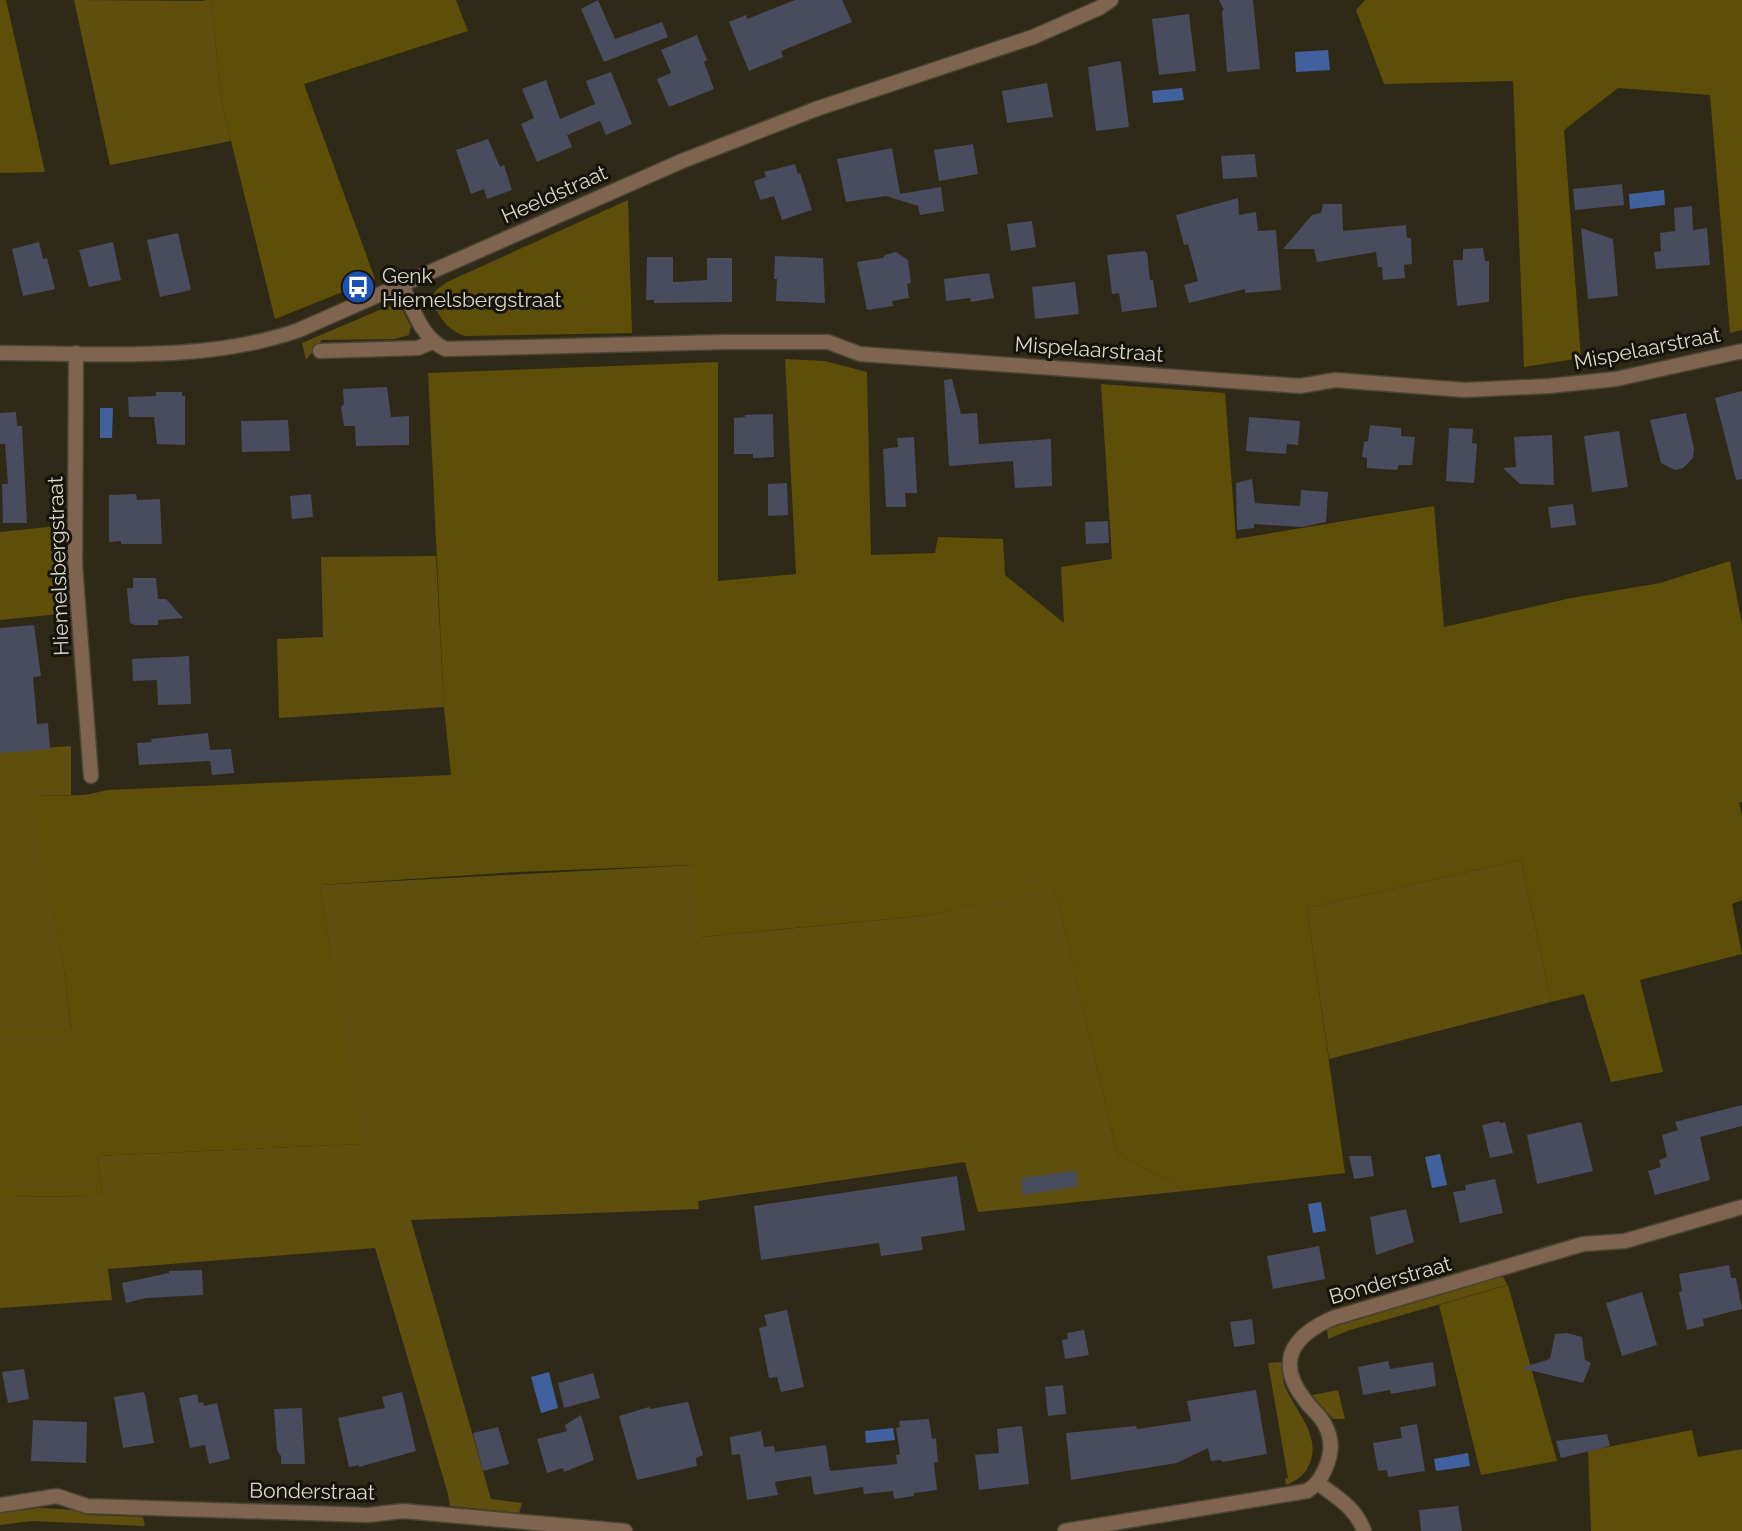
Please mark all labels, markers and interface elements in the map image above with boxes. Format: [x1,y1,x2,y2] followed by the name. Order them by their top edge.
[497,160,611,228] street label: Heeldstraat
[382,263,562,312] place label: Genk Hiemelsbergstraat
[339,268,377,306] bus stop icon: Genk Hiemelsbergstraat
[1572,322,1722,374] street label: Mispelaarstraat
[1014,331,1164,367] street label: Mispelaarstraat
[42,476,74,656] street label: Hiemelsbergstraat
[1326,1251,1454,1309] street label: Bonderstraat
[249,1477,375,1505] street label: Bonderstraat

